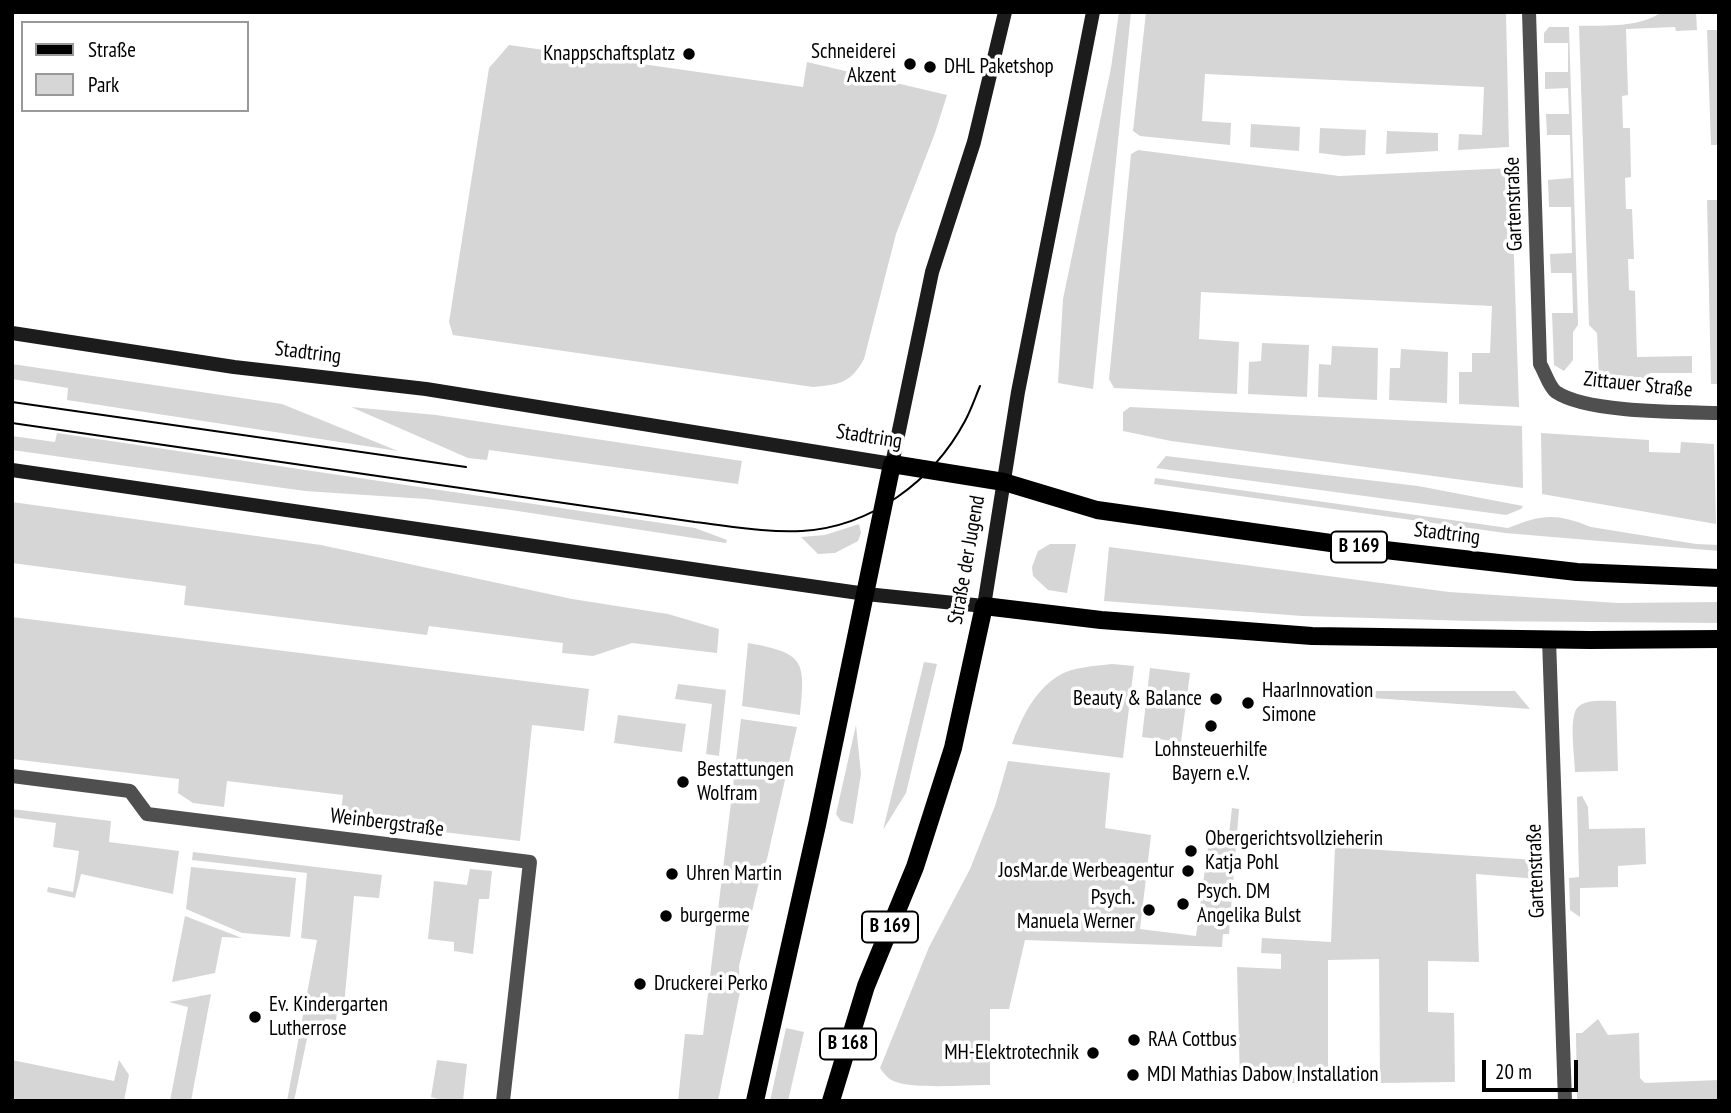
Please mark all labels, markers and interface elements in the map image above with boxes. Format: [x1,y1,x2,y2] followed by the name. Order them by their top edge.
[21,21,248,112] legend
[88,36,136,63] text: Straße
[811,39,896,89] place label: Schneiderei Akzent
[543,41,675,67] place label: Knappschaftsplatz
[681,46,697,62] marker: Knappschaftsplatz
[944,54,1054,80] place label: DHL Paketshop
[902,56,918,72] marker: Schneiderei Akzent
[922,59,938,75] marker: DHL Paketshop
[88,71,119,98] text: Park
[1500,156,1528,252] street label: Gartenstraße
[273,336,343,370] street label: Stadtring
[1582,367,1694,403] street label: Zittauer Straße
[834,419,904,455] street label: Stadtring
[943,494,991,626] street label: Straße der Jugend
[1412,517,1482,551] street label: Stadtring
[1331,532,1387,562] road number: B 169
[1262,678,1373,728] place label: HaarInnovation Simone
[1073,686,1202,712] place label: Beauty & Balance
[1208,691,1224,707] marker: Beauty & Balance
[1240,695,1256,711] marker: HaarInnovation Simone
[1203,718,1219,734] marker: Lohnsteuerhilfe Bayern e.V.
[1155,737,1267,787] place label: Lohnsteuerhilfe Bayern e.V.
[697,757,794,807] place label: Bestattungen Wolfram
[675,774,691,790] marker: Bestattungen Wolfram
[329,804,445,842] street label: Weinbergstraße
[1522,823,1550,919] street label: Gartenstraße
[1205,826,1383,876] place label: Obergerichtsvollzieherin Katja Pohl
[1183,843,1199,859] marker: Obergerichtsvollzieherin Katja Pohl
[999,858,1174,884] place label: JosMar.de Werbeagentur
[686,861,782,887] place label: Uhren Martin
[1180,863,1196,879] marker: JosMar.de Werbeagentur
[664,866,680,882] marker: Uhren Martin
[1197,879,1301,929] place label: Psych. DM Angelika Bulst
[1017,885,1135,935] place label: Psych. Manuela Werner
[1175,896,1191,912] marker: Psych. DM Angelika Bulst
[1141,902,1157,918] marker: Psych. Manuela Werner
[680,903,750,929] place label: burgerme
[658,908,674,924] marker: burgerme
[862,911,918,942] road number: B 169
[654,971,768,997] place label: Druckerei Perko
[632,976,648,992] marker: Druckerei Perko
[269,992,388,1042] place label: Ev. Kindergarten Lutherrose
[247,1009,263,1025] marker: Ev. Kindergarten Lutherrose
[1148,1027,1237,1053] place label: RAA Cottbus
[820,1028,876,1060] road number: B 168
[1126,1032,1142,1048] marker: RAA Cottbus
[944,1040,1079,1066] place label: MH-Elektrotechnik
[1085,1045,1101,1061] marker: MH-Elektrotechnik
[1486,1046,1582,1090] scale bar
[1495,1058,1532,1085] text: 20 m
[1147,1062,1379,1088] place label: MDI Mathias Dabow Installation
[1125,1067,1141,1083] marker: MDI Mathias Dabow Installation

